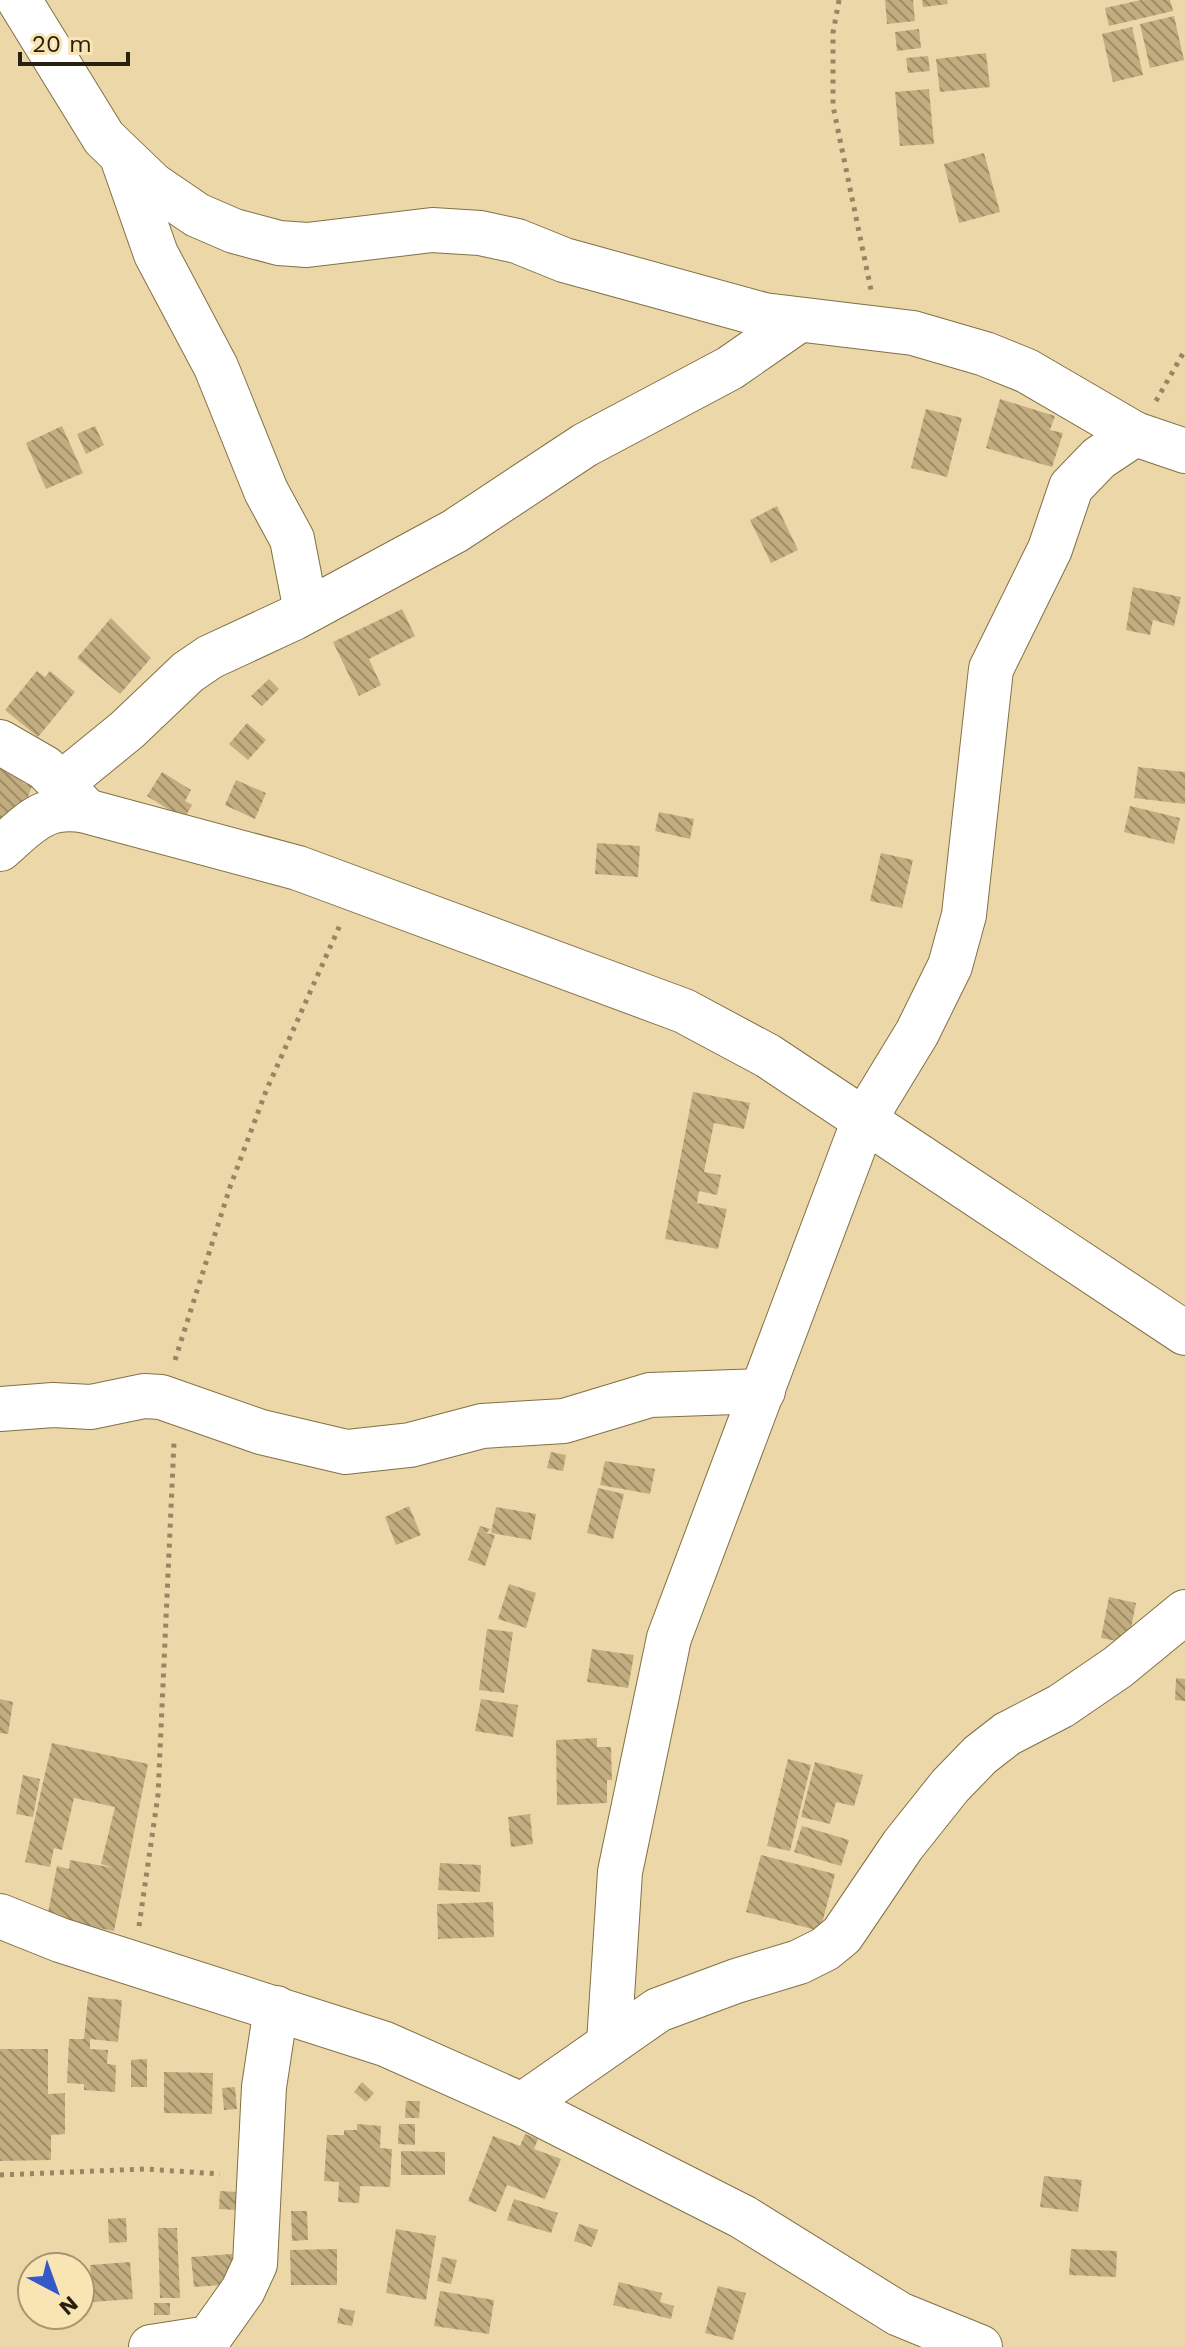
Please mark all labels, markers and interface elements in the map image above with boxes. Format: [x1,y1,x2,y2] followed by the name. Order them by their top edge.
[20,16,128,66] scale bar
[32,30,92,58] text: 20 m
[16,2251,96,2331] north arrow
[54,2291,83,2321] text: N

